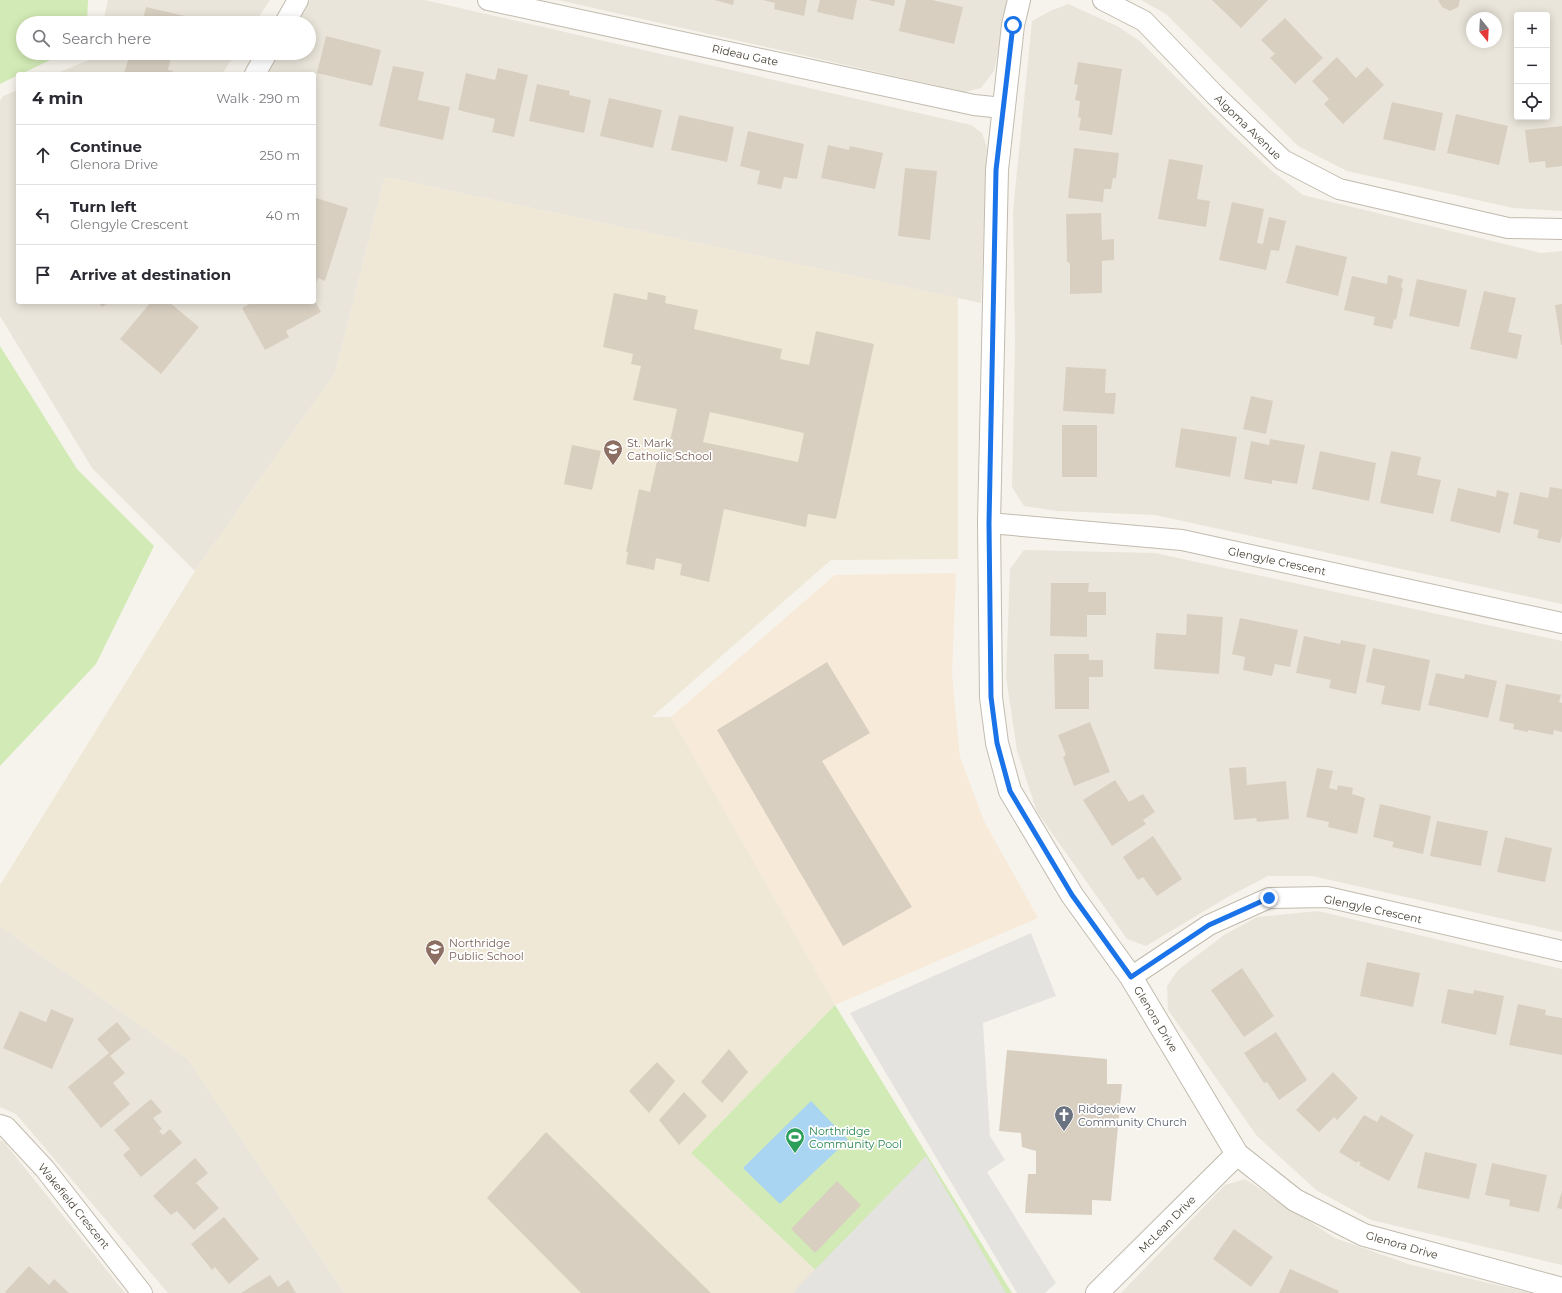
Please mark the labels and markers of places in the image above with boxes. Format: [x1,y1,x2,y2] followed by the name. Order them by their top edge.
[627,436,712,463] place label: St. Mark Catholic School
[602,438,624,466] school or university icon: St. Mark Catholic School
[449,936,524,963] place label: Northridge Public School
[424,938,446,966] school or university icon: Northridge Public School
[1078,1102,1187,1129] place label: Ridgeview Community Church
[1053,1104,1075,1132] church icon: Ridgeview Community Church
[809,1124,902,1151] place label: Northridge Community Pool
[784,1126,806,1154] sports icon: Northridge Community Pool

